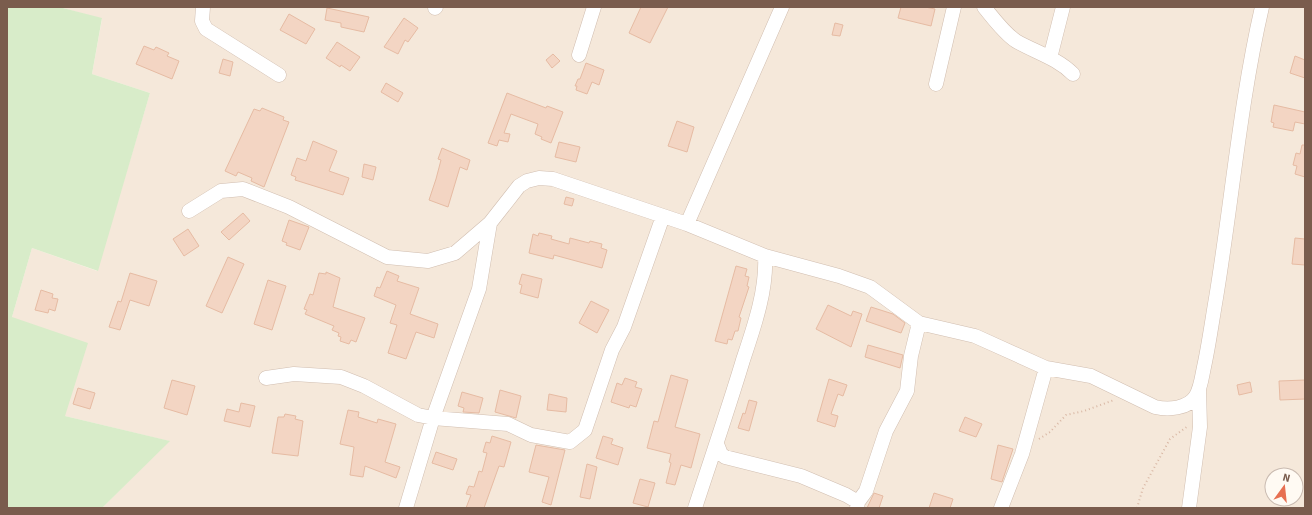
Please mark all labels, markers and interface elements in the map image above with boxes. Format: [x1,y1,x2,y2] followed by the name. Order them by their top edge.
[1264,467,1304,507] north arrow
[1281,470,1292,486] text: N

